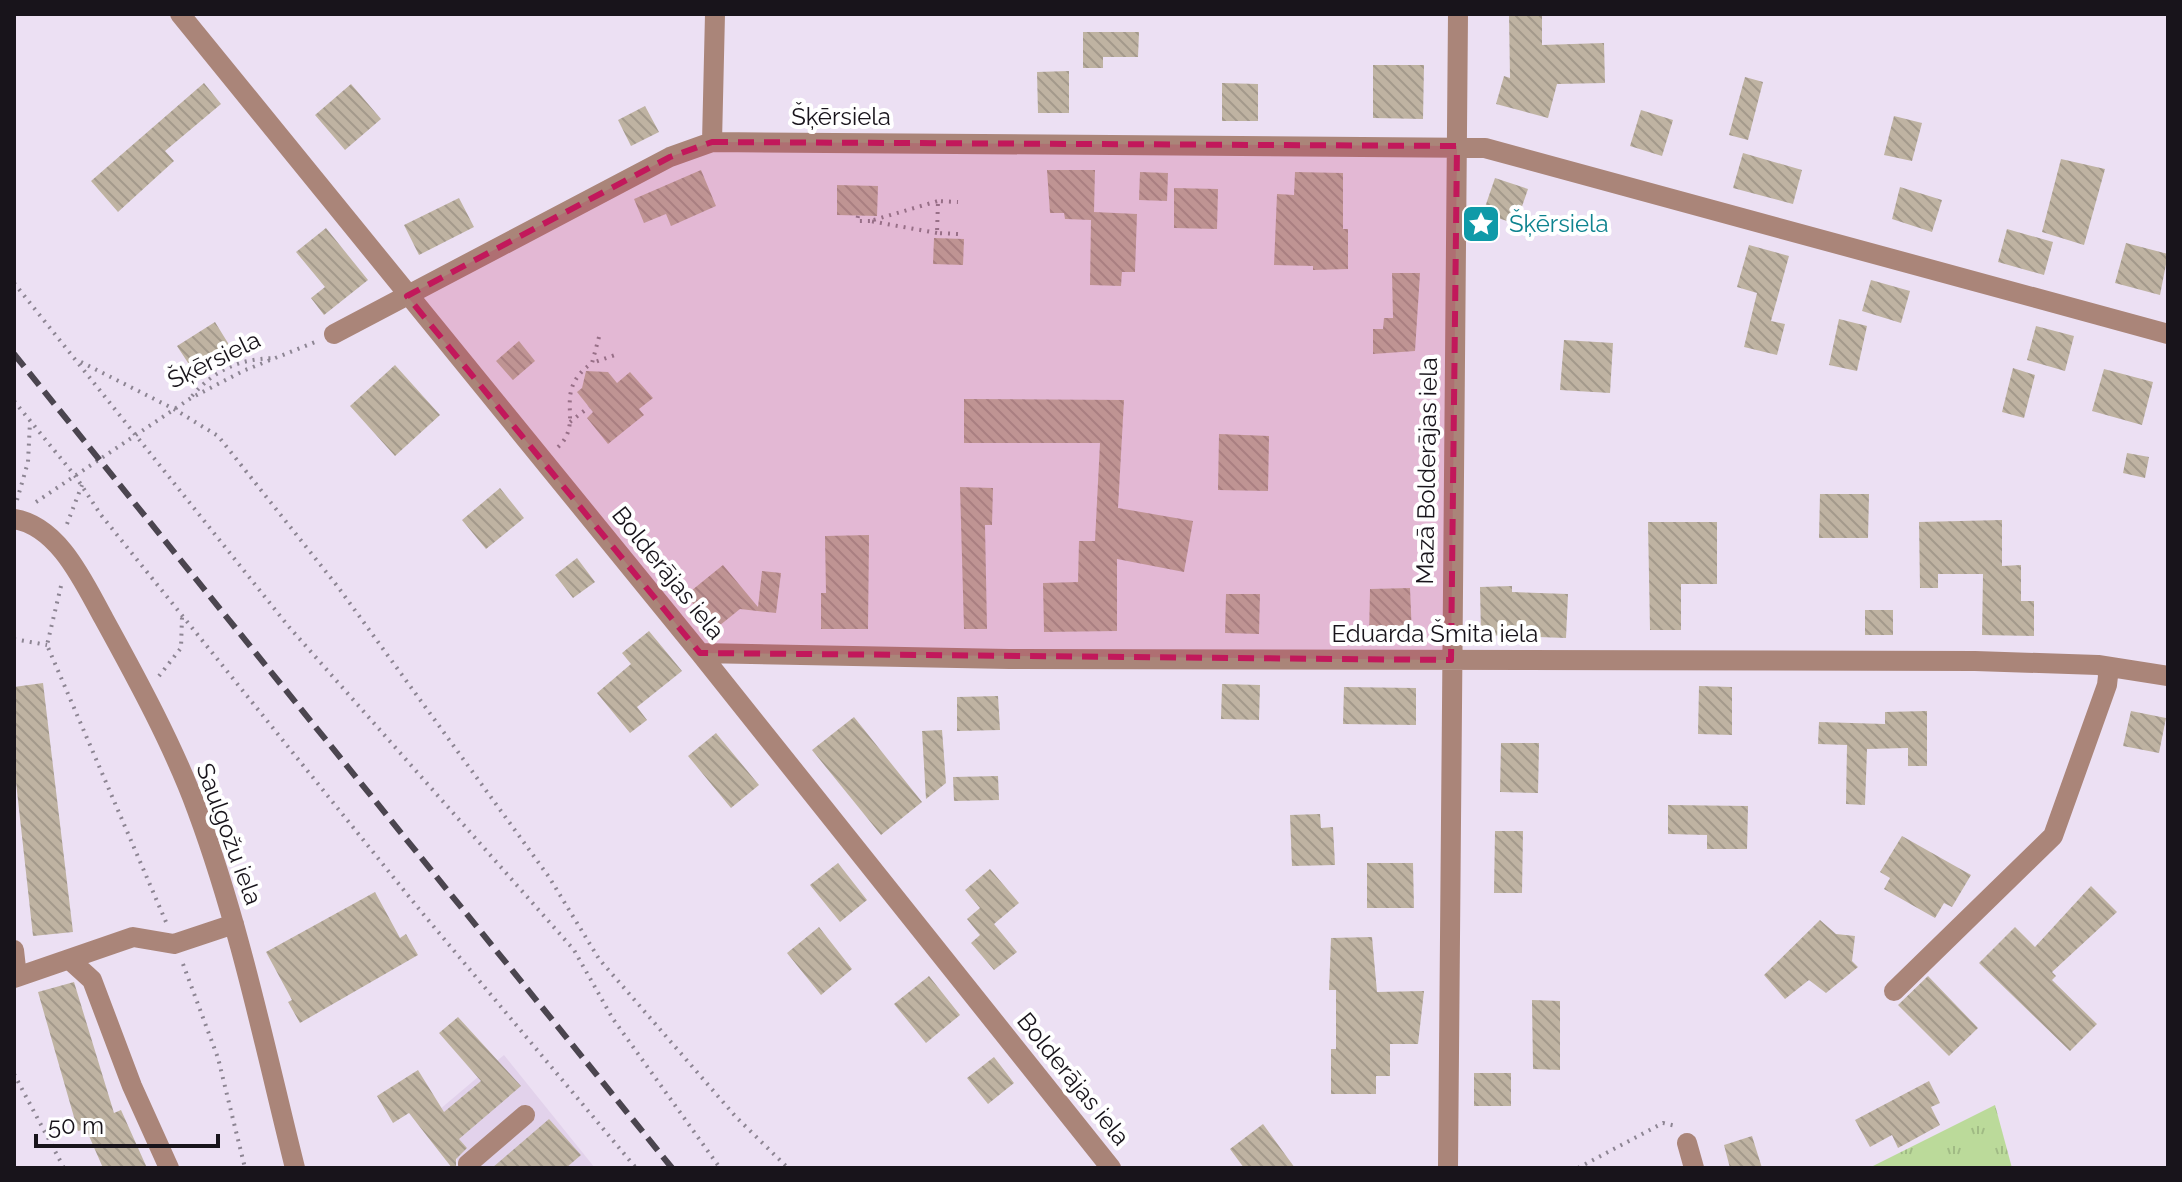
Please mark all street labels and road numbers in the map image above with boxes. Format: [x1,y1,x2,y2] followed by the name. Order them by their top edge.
[791,101,891,131] street label: Šķērsiela
[162,324,265,394] street label: Šķērsiela
[1410,357,1443,585] street label: Mazā Bolderājas iela
[606,500,731,645] street label: Bolderājas iela
[1332,618,1538,648] street label: Eduarda Šmita iela
[190,759,268,909] street label: Saulgožu iela
[1011,1006,1136,1151] street label: Bolderājas iela

